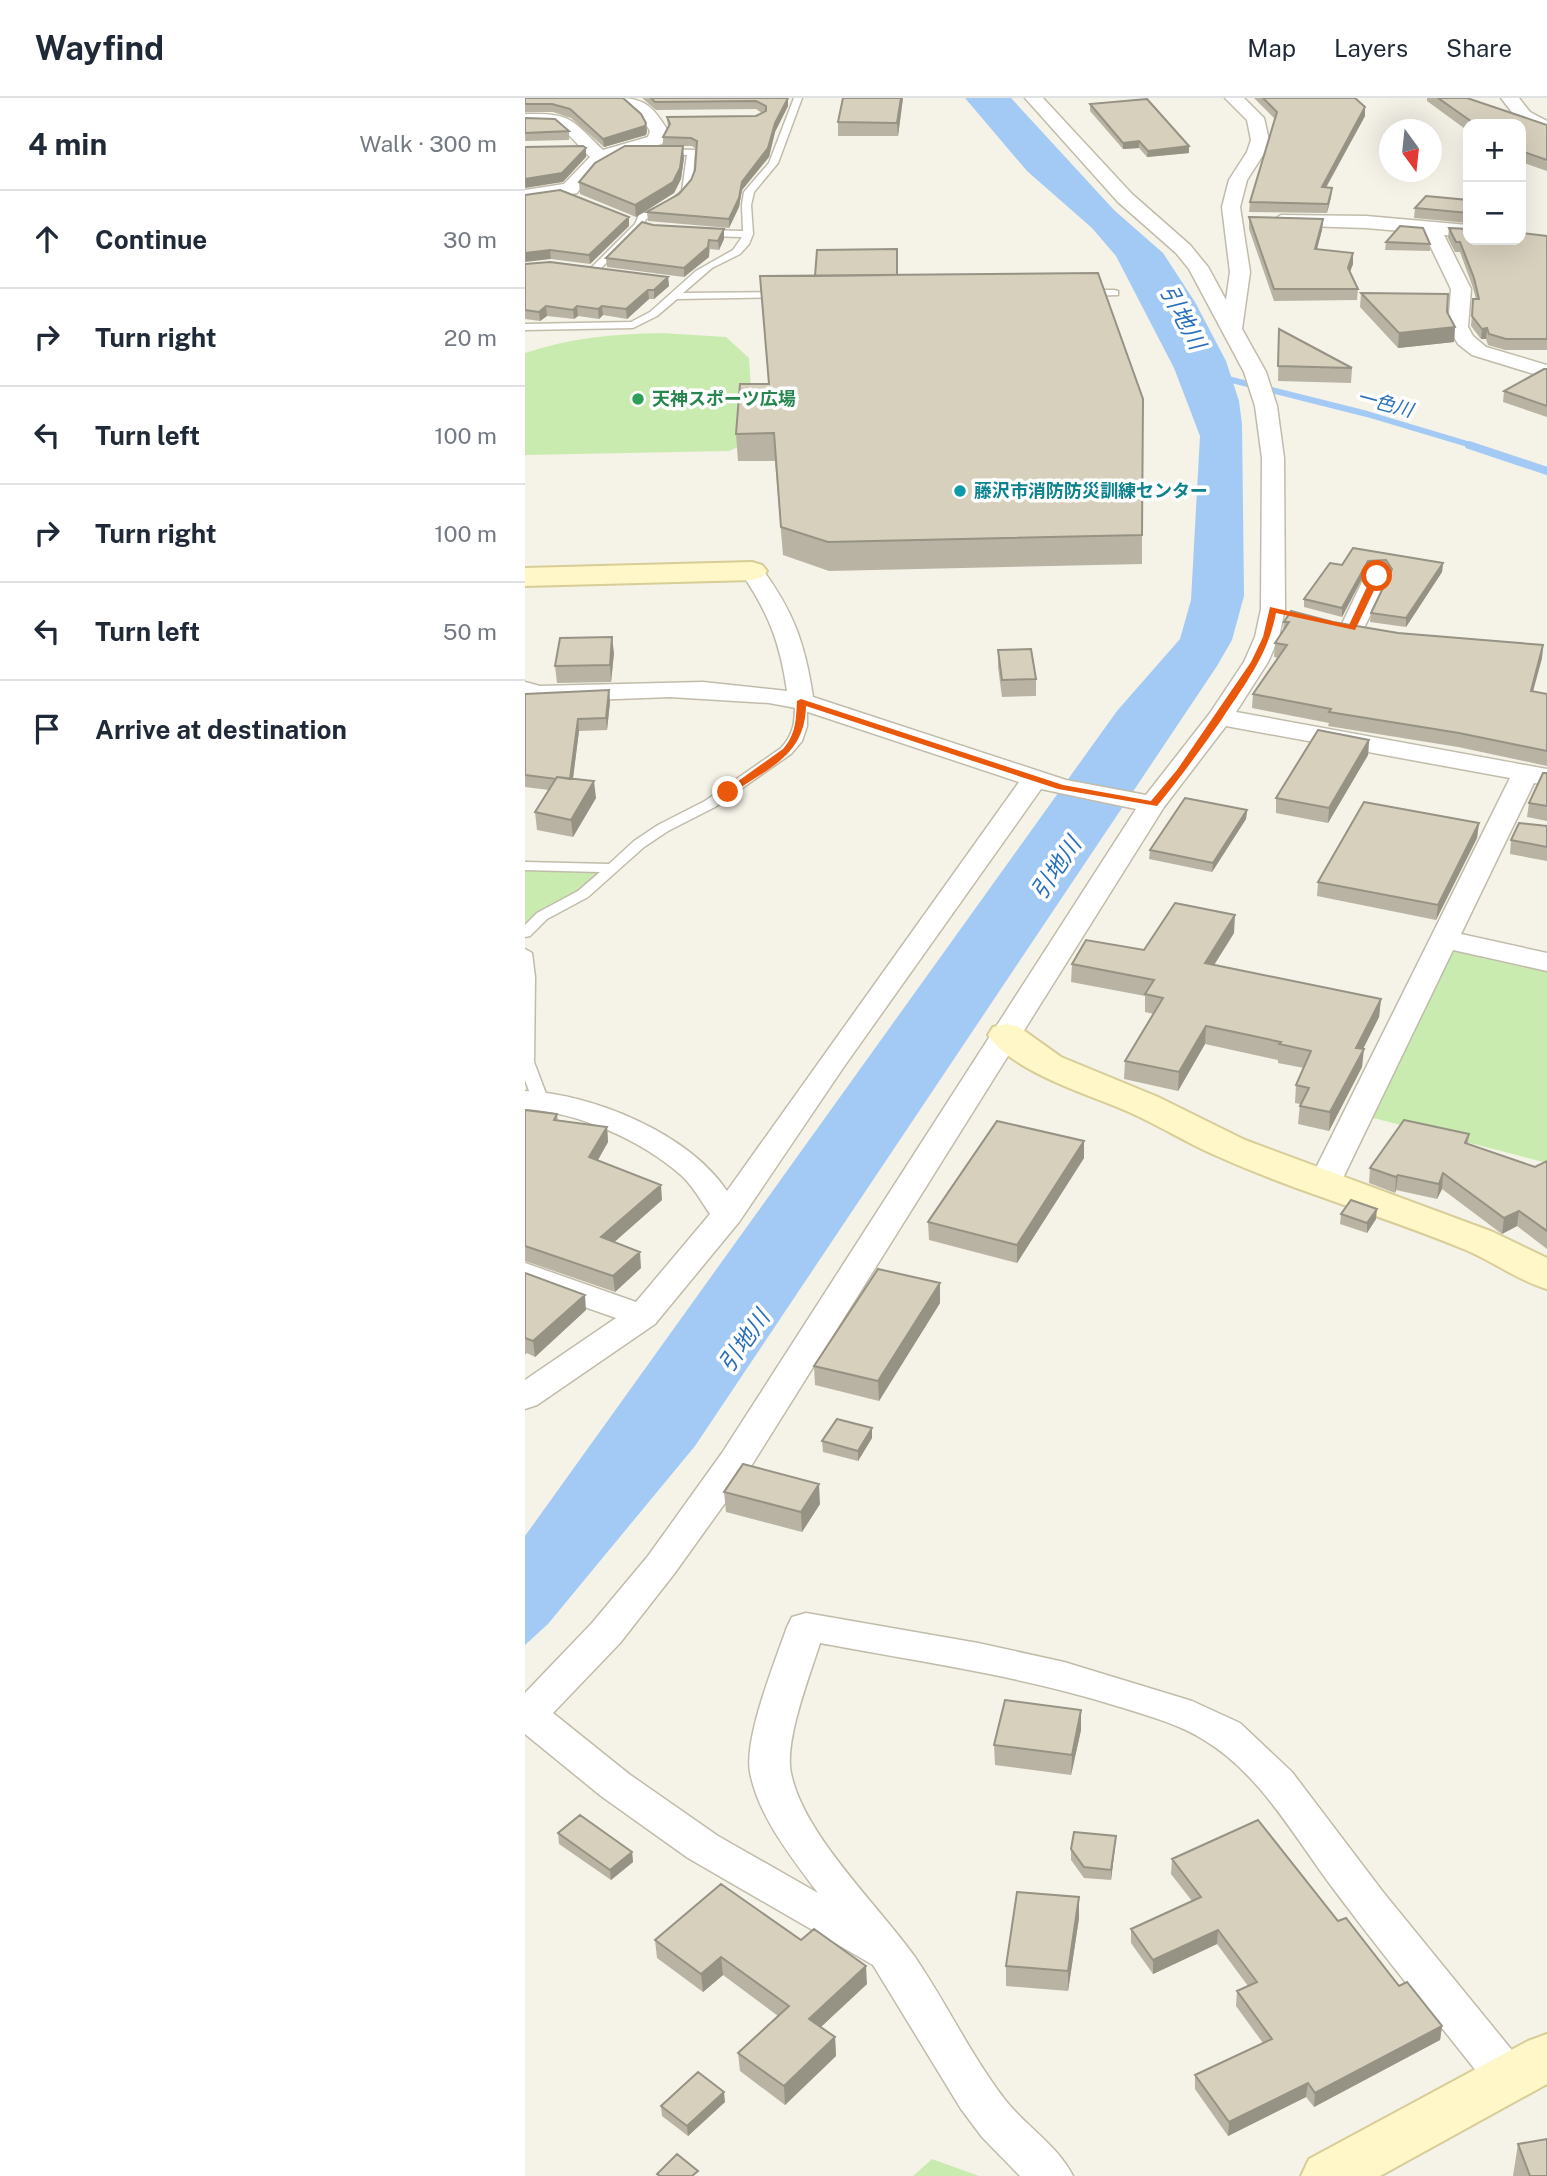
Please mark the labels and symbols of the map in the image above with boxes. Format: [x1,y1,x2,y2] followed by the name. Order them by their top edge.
[1379,119,1442,182] north arrow
[1155,280,1213,356] water label: 引地川
[1355,385,1417,422] water label: 一色川
[652,388,796,409] place label: 天神スポーツ広場
[630,391,646,407] marker: 天神スポーツ広場
[974,480,1208,501] place label: 藤沢市消防防災訓練センター
[952,483,968,499] marker: 藤沢市消防防災訓練センター
[1361,560,1392,591] route start
[712,776,743,807] route end
[1025,829,1088,904] water label: 引地川
[713,1302,776,1377] water label: 引地川

